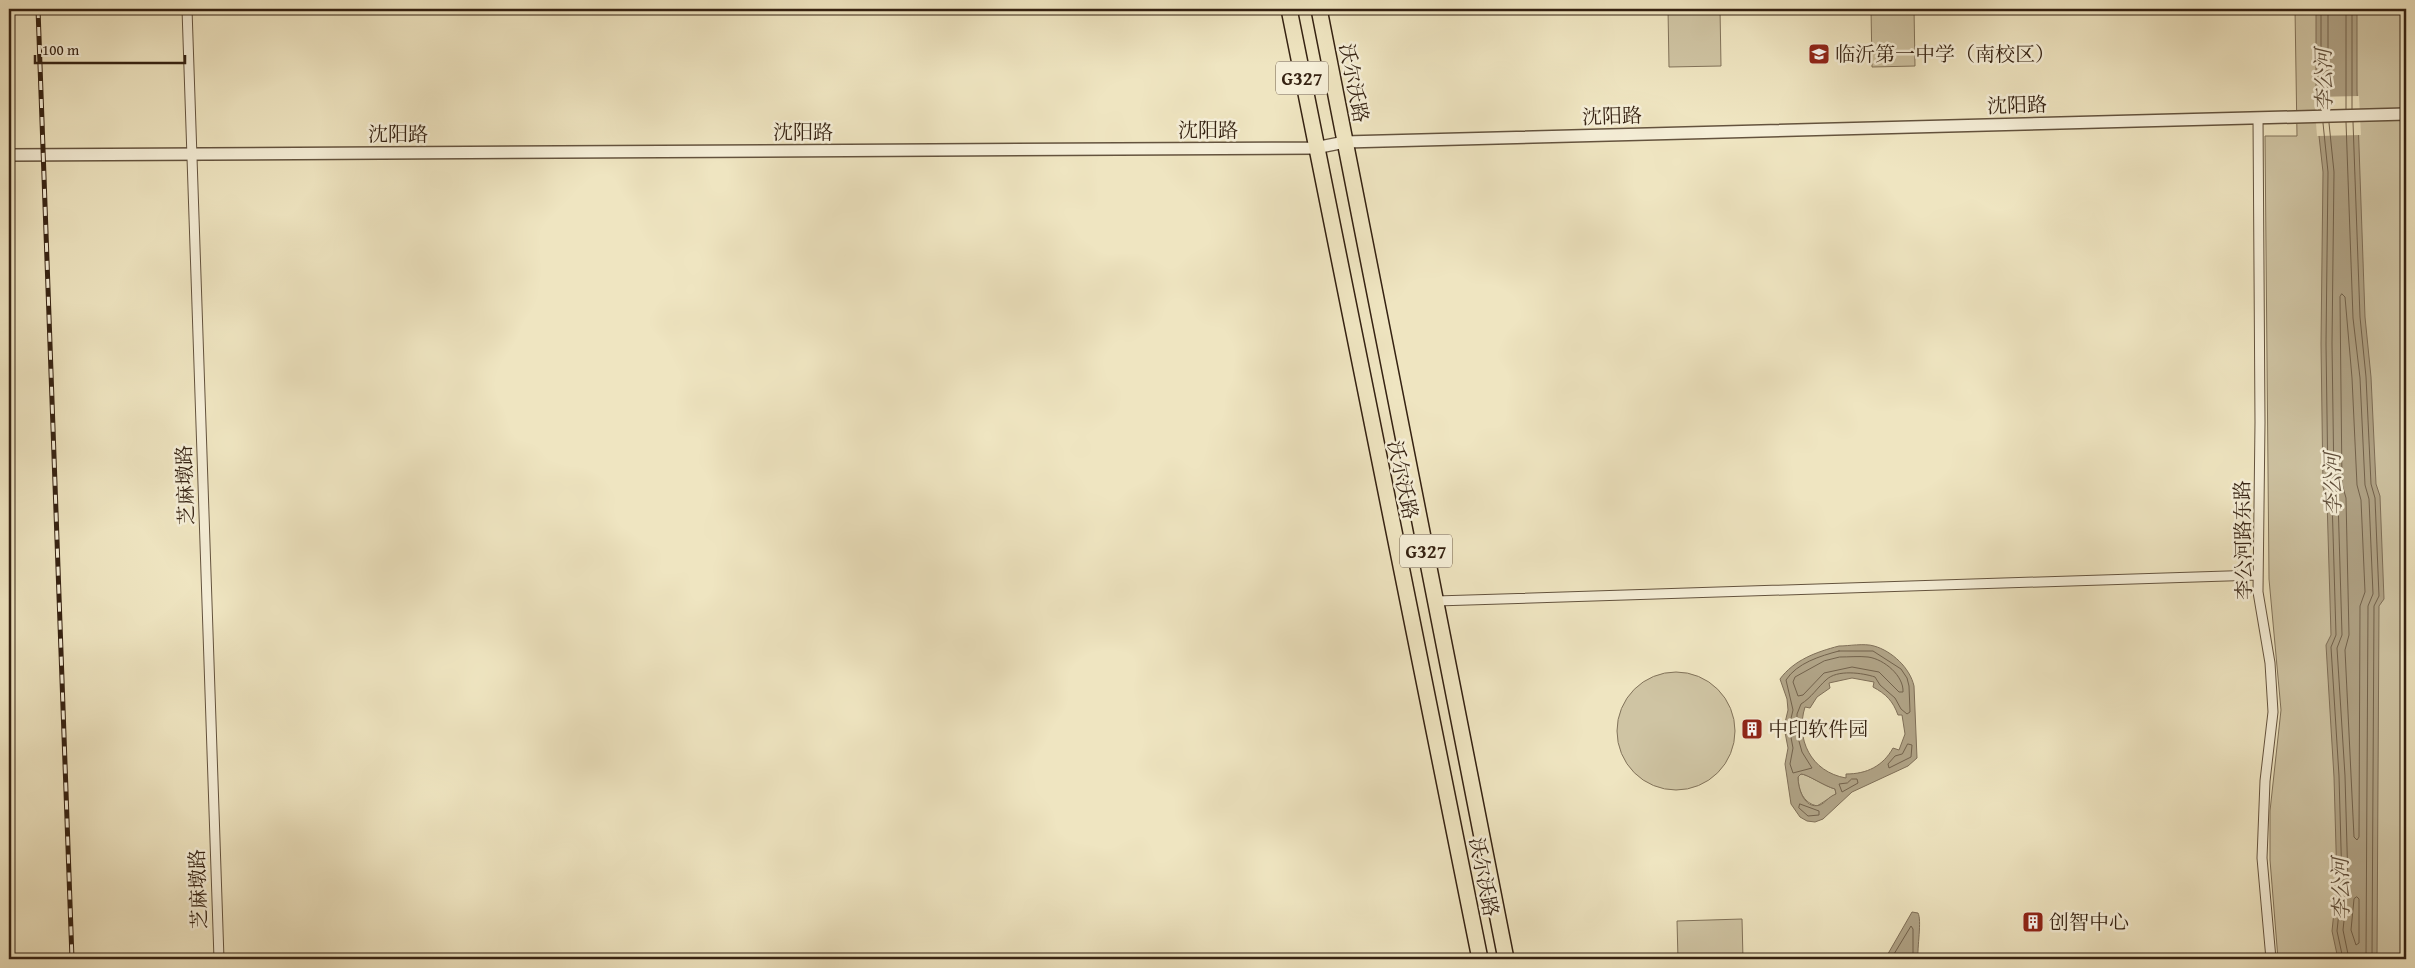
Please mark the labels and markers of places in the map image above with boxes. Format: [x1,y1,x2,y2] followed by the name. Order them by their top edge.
[1835,39,2055,68] place label: 临沂第一中学（南校区）
[1807,42,1831,66] school or university icon: 临沂第一中学（南校区）
[1768,714,1868,743] place label: 中印软件园
[1740,717,1764,741] building icon: 中印软件园
[2049,907,2129,936] place label: 创智中心
[2021,910,2045,934] building icon: 创智中心

